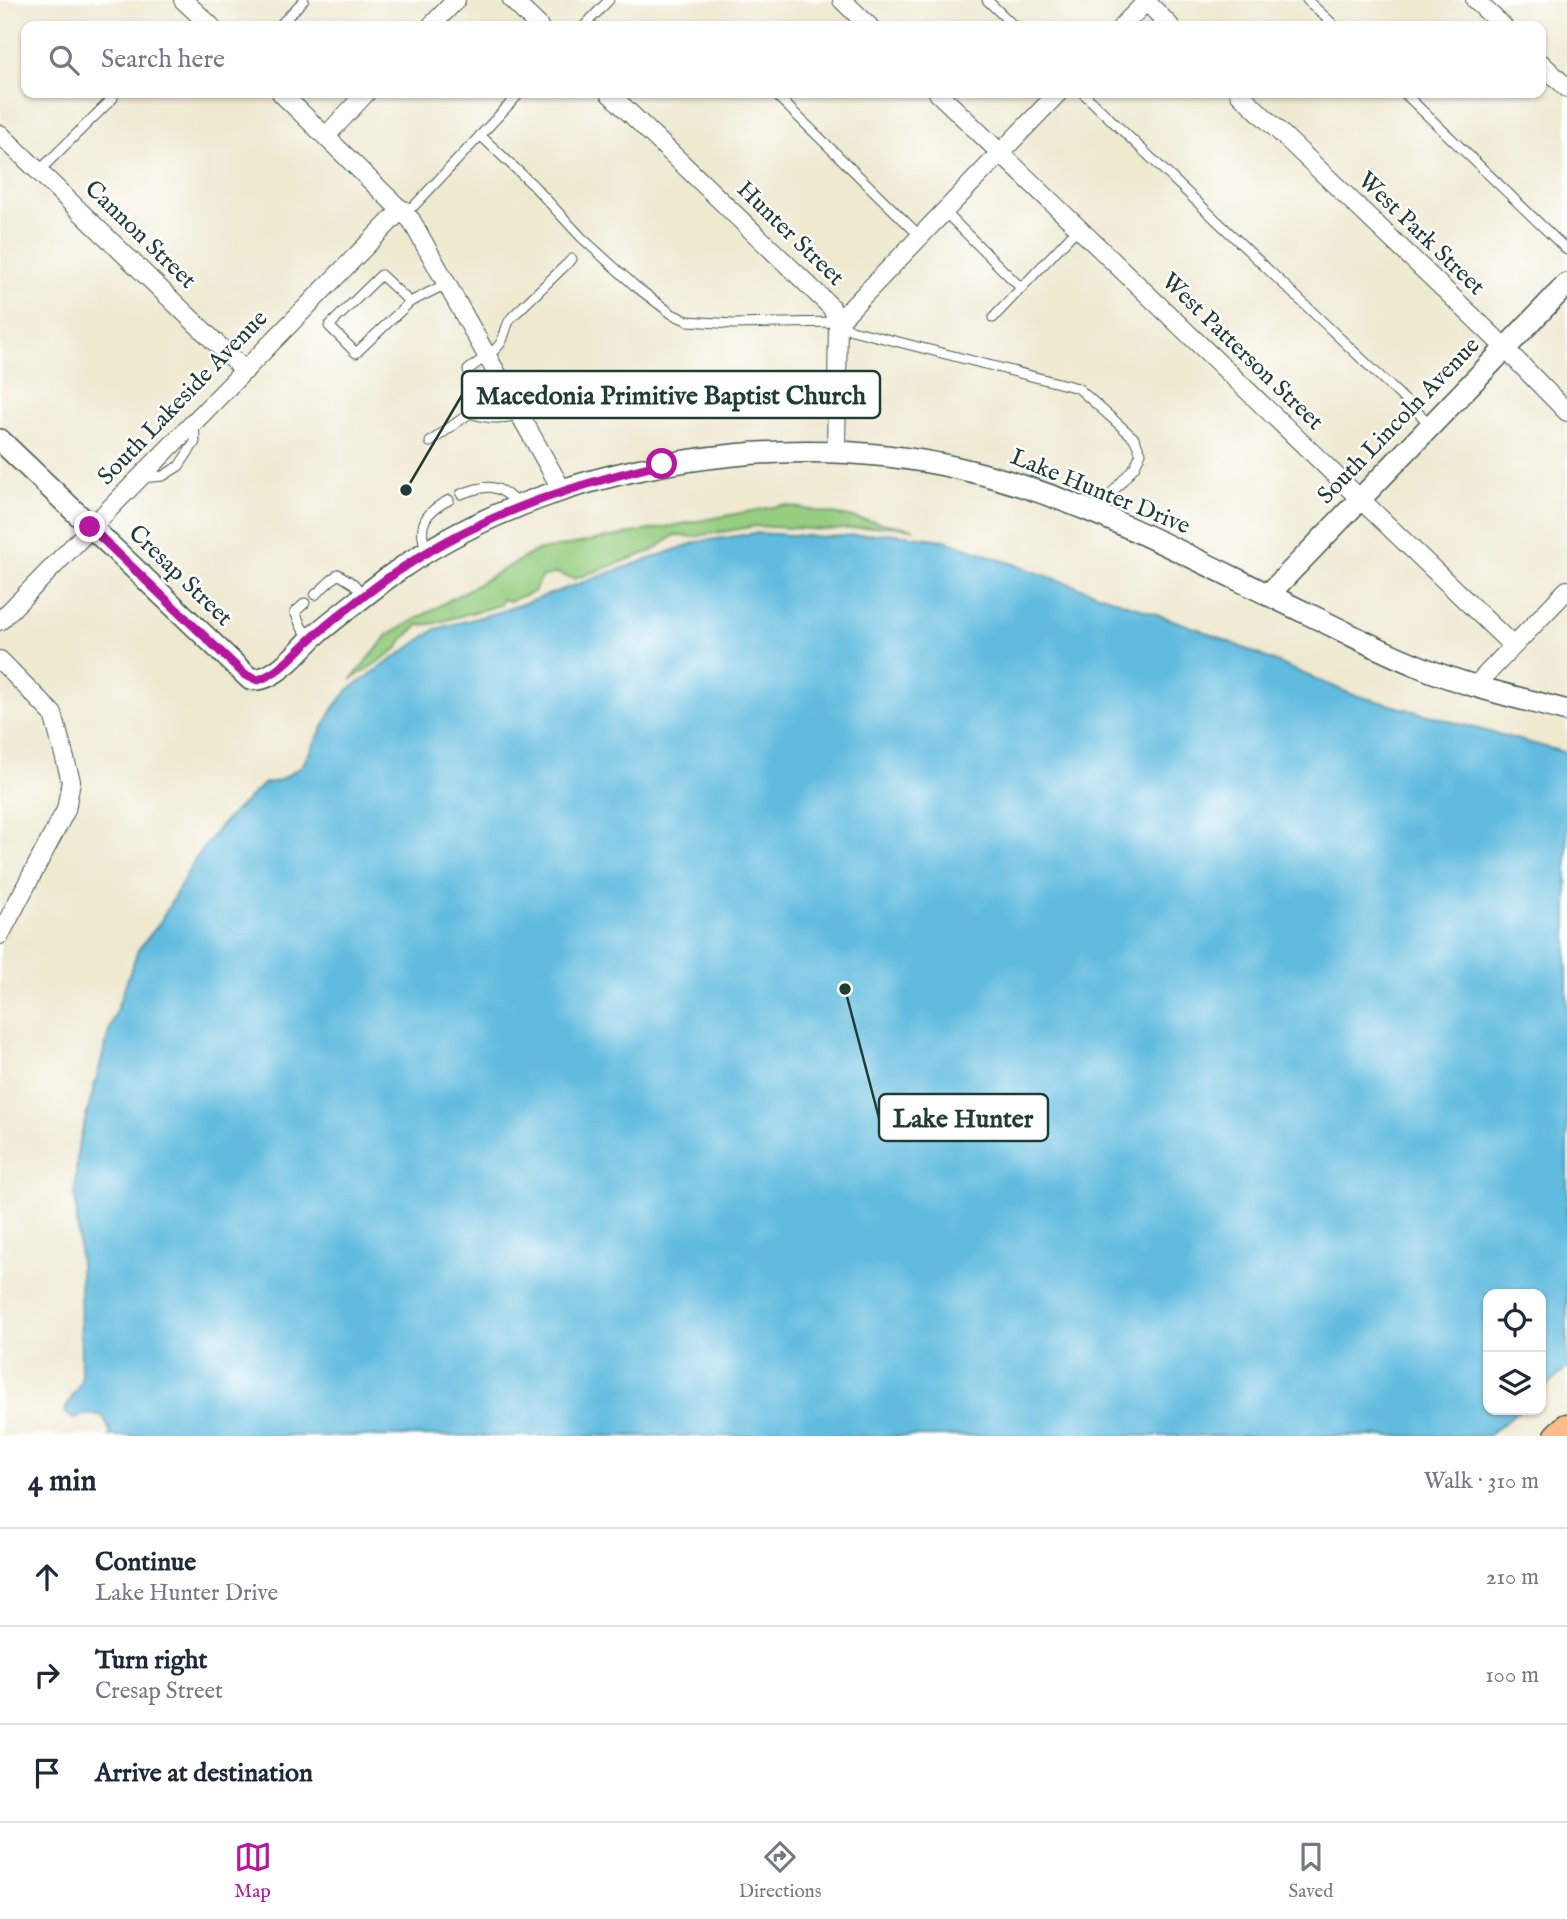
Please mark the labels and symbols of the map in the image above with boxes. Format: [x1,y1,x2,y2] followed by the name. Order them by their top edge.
[1351,165,1491,303] street label: West Park Street
[78,174,202,296] street label: Cannon Street
[729,175,851,293] street label: Hunter Street
[1154,267,1330,437] street label: West Patterson Street
[91,304,275,492] street label: South Lakeside Avenue
[1311,331,1487,511] street label: South Lincoln Avenue
[462,371,880,418] callout: Macedonia Primitive Baptist Church
[476,380,867,413] text: Macedonia Primitive Baptist Church
[1006,442,1194,542] street label: Lake Hunter Drive
[646,448,677,479] route start
[74,511,105,542] route end
[121,518,239,634] street label: Cresap Street
[879,1094,1048,1141] callout: Lake Hunter
[893,1103,1034,1136] text: Lake Hunter

